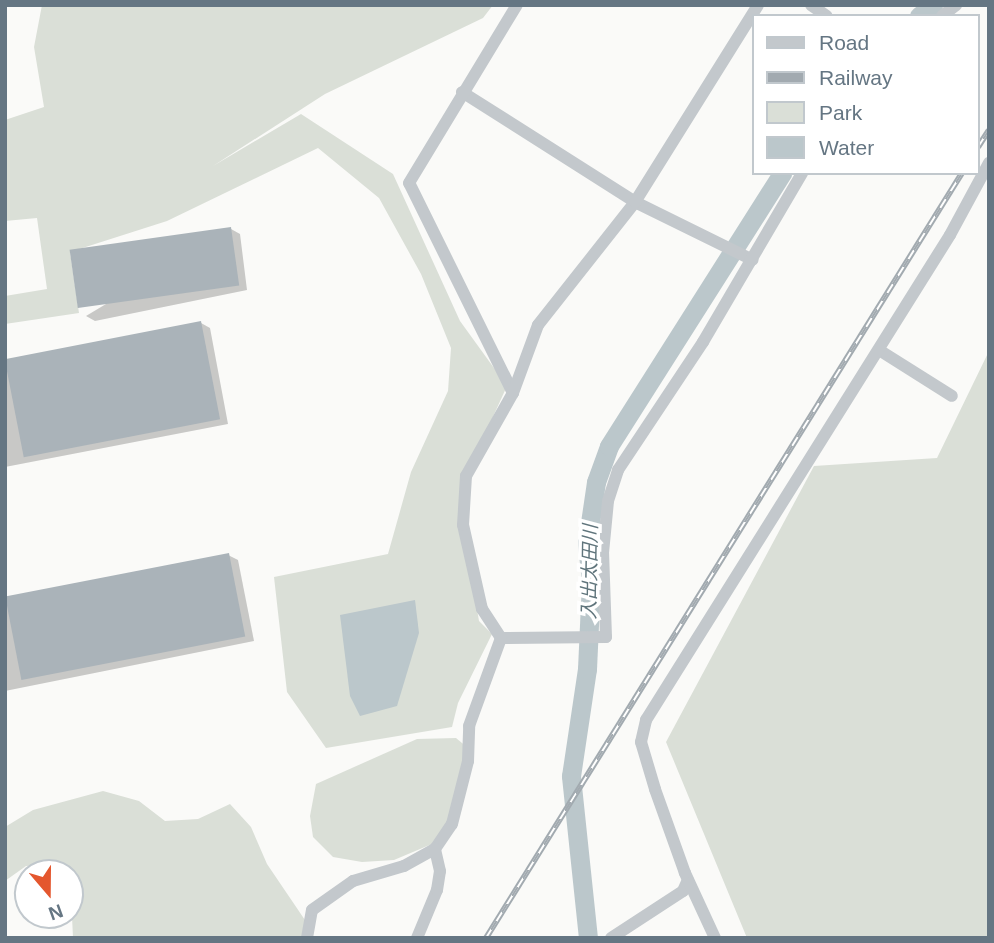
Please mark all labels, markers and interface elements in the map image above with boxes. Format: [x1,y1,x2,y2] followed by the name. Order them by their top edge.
[752,14,980,175] legend
[819,31,869,54] text: Road
[819,66,893,89] text: Railway
[819,101,862,124] text: Park
[819,136,874,159] text: Water
[578,524,602,620] water label: 入出太田川
[14,859,84,929] north arrow
[46,900,66,925] text: N

